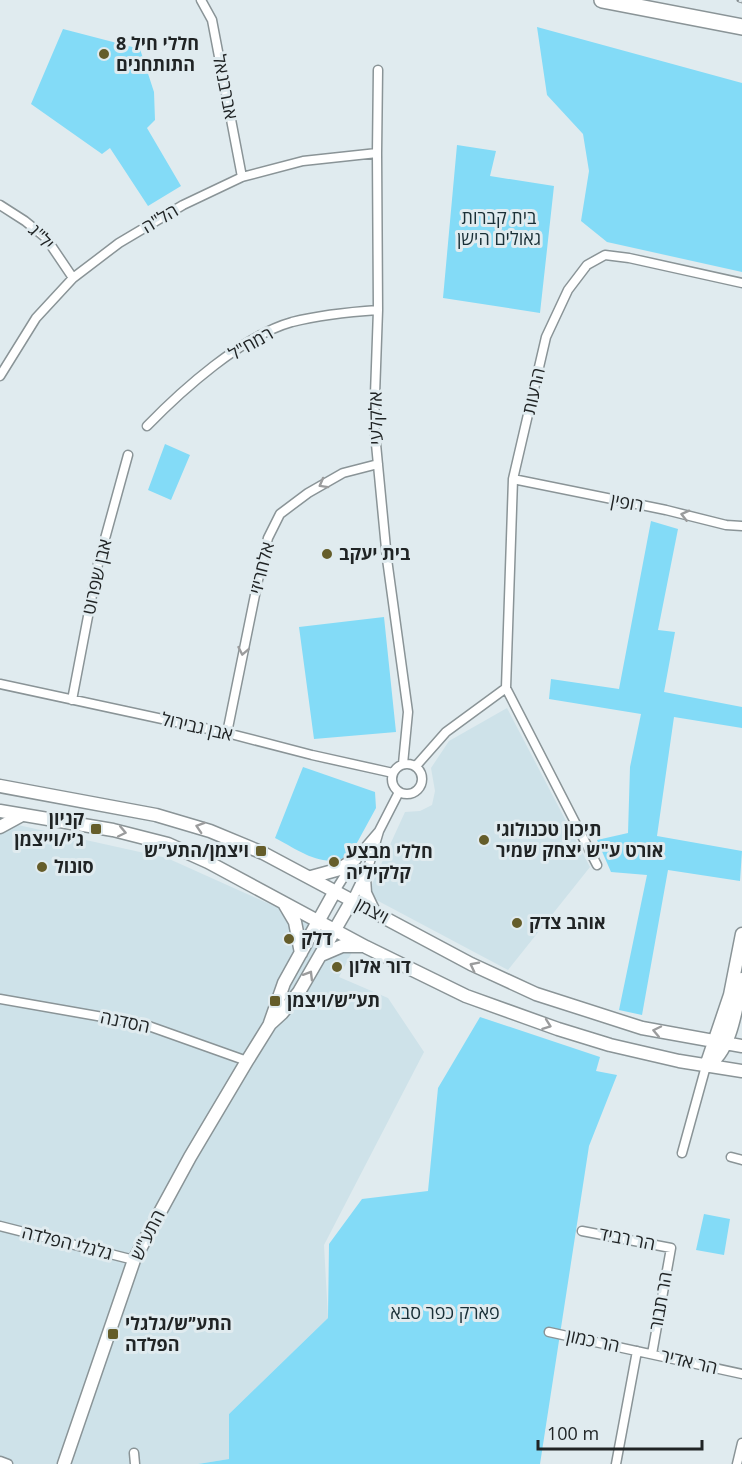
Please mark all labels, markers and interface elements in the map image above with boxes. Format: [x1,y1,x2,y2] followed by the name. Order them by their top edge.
[116,31,199,76] place label: 8 חללי חיל התותחנים
[97,47,111,61] marker: 8 חללי חיל התותחנים
[208,52,244,121] street label: אברבנאל
[137,198,182,238] street label: הל"ה
[457,205,541,250] park label: בית קברות גאולים הישן
[24,218,60,255] street label: יל"ג
[224,321,277,365] street label: רמח"ל
[516,365,550,416] street label: הרעות
[363,391,387,445] street label: אלקלעי
[319,477,329,488] one-way arrow
[609,487,646,517] street label: רופין
[680,509,690,522] one-way arrow
[76,536,116,617] street label: אבן שפרוט
[243,539,279,596] street label: אלחריזי
[339,541,410,565] place label: בית יעקב
[320,547,334,561] marker: בית יעקב
[237,646,250,656] one-way arrow
[159,706,235,746] street label: אבן גבירול
[14,806,84,851] place label: קניון ג׳י/וייצמן
[496,817,663,862] place label: תיכון טכנולוגי אורט ע"ש יצחק שמיר
[89,822,103,836] marker: קניון ג׳י/וייצמן
[195,822,206,835] one-way arrow
[116,825,126,838] one-way arrow
[477,833,491,847] marker: תיכון טכנולוגי אורט ע"ש יצחק שמיר
[144,838,249,862] place label: ויצמן/התע״ש
[346,839,433,884] place label: חללי מבצע קלקיליה
[254,844,268,858] marker: ויצמן/התע״ש
[54,854,94,878] place label: סונול
[327,855,341,869] marker: חללי מבצע קלקיליה
[35,860,49,874] marker: סונול
[352,891,393,929] street label: ויצמן
[529,910,606,934] place label: אוהב צדק
[510,916,524,930] marker: אוהב צדק
[301,926,332,950] place label: דלק
[282,932,296,946] marker: דלק
[349,954,411,978] place label: דור אלון
[330,960,344,974] marker: דור אלון
[469,961,480,973] one-way arrow
[302,971,314,981] one-way arrow
[287,988,380,1012] place label: תע״ש/ויצמן
[268,994,282,1008] marker: תע״ש/ויצמן
[98,1004,152,1038] street label: הסדנה
[541,1018,552,1031] one-way arrow
[652,1025,662,1038] one-way arrow
[124,1205,170,1264] street label: התע"ש
[20,1219,115,1265] street label: גלגלי הפלדה
[597,1221,657,1255] street label: הר רביד
[643,1270,677,1332] street label: הר תבור
[390,1300,500,1324] park label: פארק כפר סבא
[125,1311,232,1356] place label: התע״ש/גלגלי הפלדה
[564,1323,622,1357] street label: הר כמון
[106,1327,120,1341] marker: התע״ש/גלגלי הפלדה
[658,1343,720,1379] street label: הר אדיר
[538,1413,702,1451] scale bar
[547,1421,599,1445] text: 100 m

